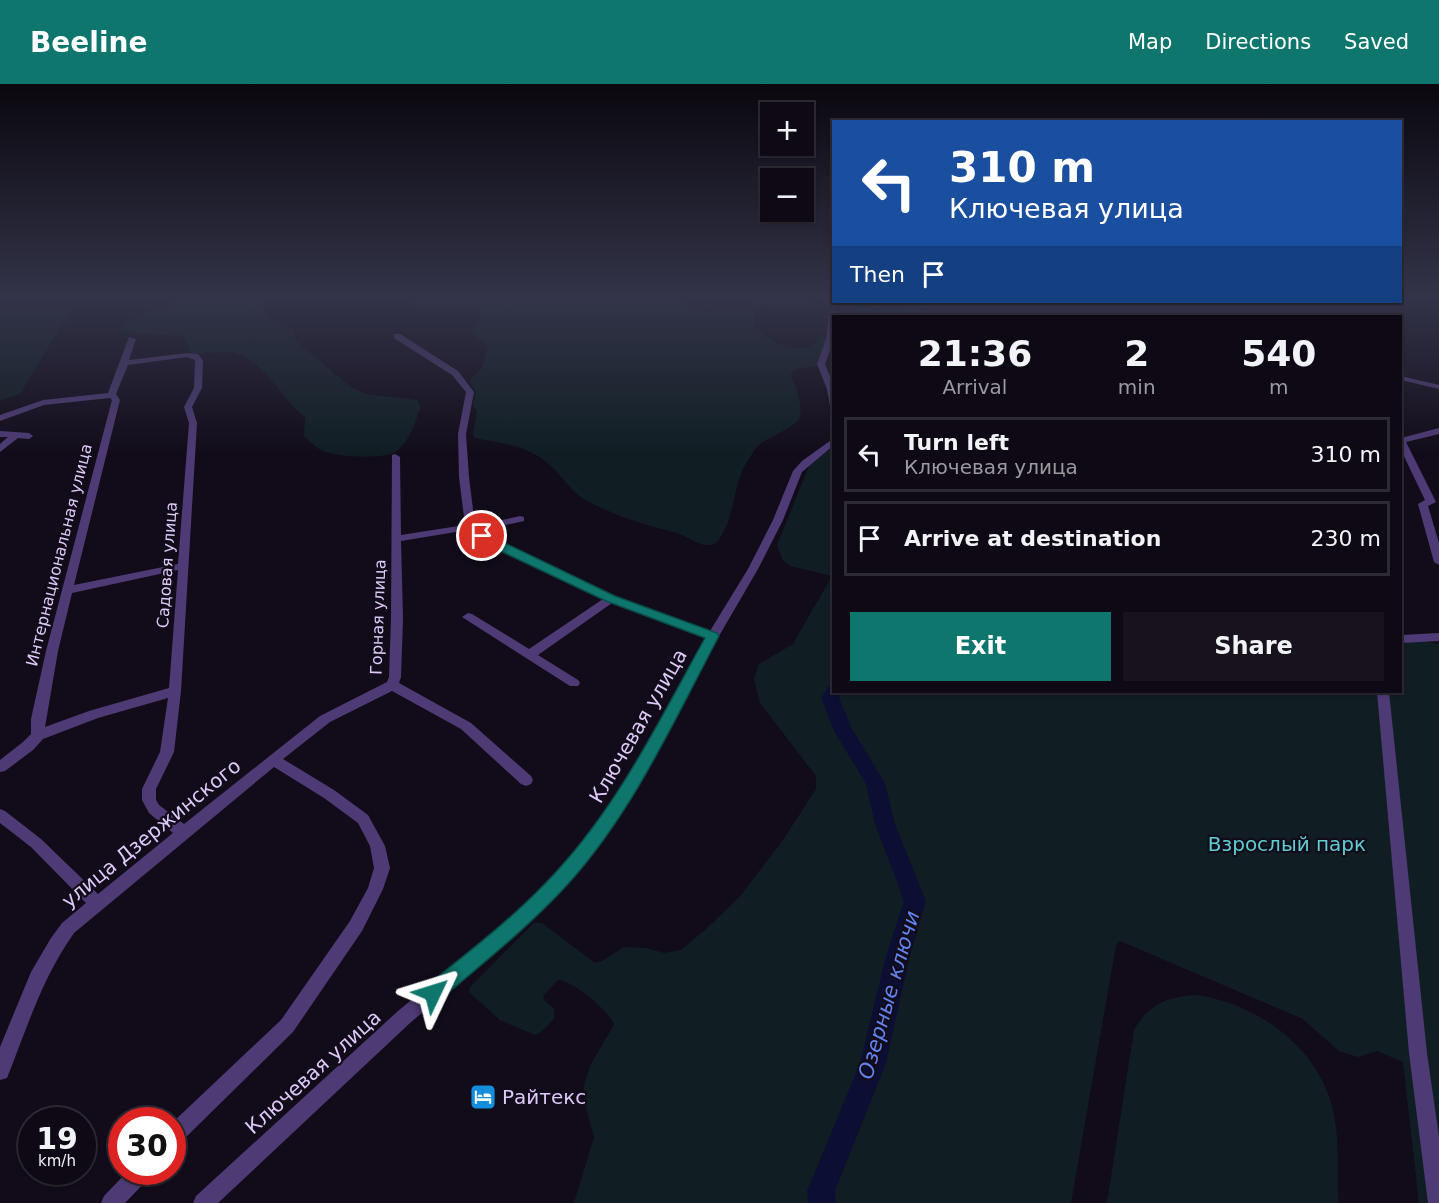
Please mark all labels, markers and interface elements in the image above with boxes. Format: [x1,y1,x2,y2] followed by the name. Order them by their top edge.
[30,26,147,59] text: Beeline
[1128,30,1172,54] text: Map
[1205,30,1311,54] text: Directions
[1344,30,1409,54] text: Saved
[760,102,814,222] map controls
[760,102,814,156] button: +
[949,143,1095,192] text: 310 m
[850,144,928,222] icon: left
[760,168,814,222] button: −
[949,193,1184,224] text: Ключевая улица
[917,258,950,291] icon: arrive
[850,262,905,287] text: Then
[918,333,1032,374] text: 21:36
[1124,333,1149,374] text: 2
[1241,333,1316,374] text: 540
[942,375,1007,399] text: Arrival
[1118,375,1156,399] text: min
[1269,375,1289,399] text: m
[904,430,1009,455] text: Turn left
[853,438,886,471] icon: left
[22,442,96,668] street label: Интернациональная улица
[1311,442,1381,467] text: 310 m
[904,455,1078,479] text: Ключевая улица
[153,501,181,629] street label: Садовая улица
[456,510,507,561] pin
[465,519,498,552] icon: arrive
[853,522,886,555] icon: arrive
[904,526,1161,551] text: Arrive at destination
[1311,526,1381,551] text: 230 m
[366,559,390,675] street label: Горная улица
[850,612,1111,681] button: Exit
[1123,612,1384,681] button: Share
[584,645,692,807] street label: Ключевая улица
[57,753,245,913] street label: улица Дзержинского
[1208,832,1366,856] park label: Взрослый парк
[854,908,924,1082] water label: Озерные ключи
[401,961,465,1025] position arrow
[240,1005,386,1139] street label: Ключевая улица
[468,1082,498,1112] hotel icon: Райтекс
[502,1085,586,1109] place label: Райтекс
[108,1107,186,1185] speed limit sign: 30
[36,1121,78,1156] text: 19
[38,1152,76,1170] text: km/h

